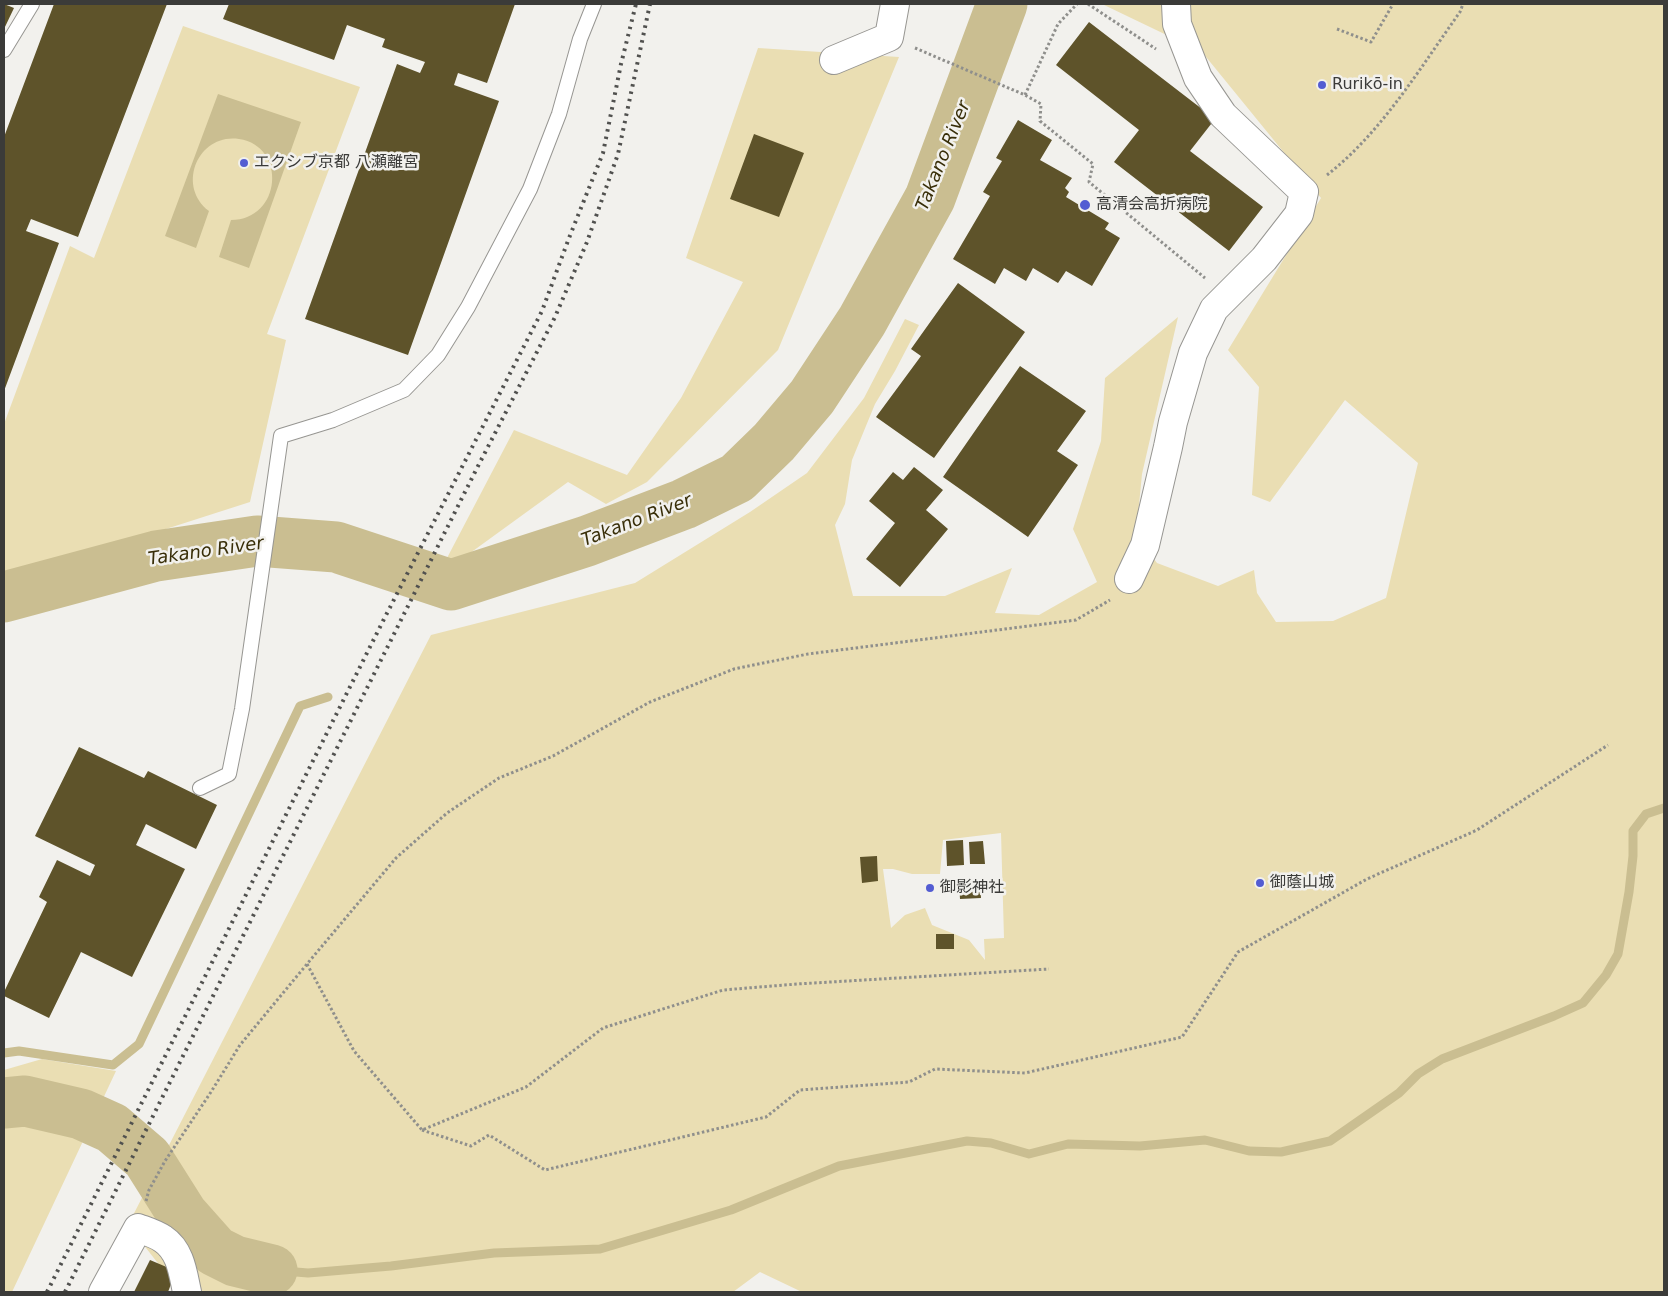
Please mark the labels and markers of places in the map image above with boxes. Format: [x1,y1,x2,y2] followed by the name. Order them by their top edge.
[1332,75,1403,95] place label: Rurikō-in
[1316,79,1328,91] marker: Rurikō-in
[254,153,419,173] place label: エクシブ京都 八瀬離宮
[238,157,250,169] marker: エクシブ京都 八瀬離宮
[1096,195,1208,215] place label: 高清会高折病院
[1078,198,1092,212] marker: 高清会高折病院
[1270,873,1334,893] place label: 御蔭山城
[1254,877,1266,889] marker: 御蔭山城
[940,878,1004,898] place label: 御影神社
[924,882,936,894] marker: 御影神社

